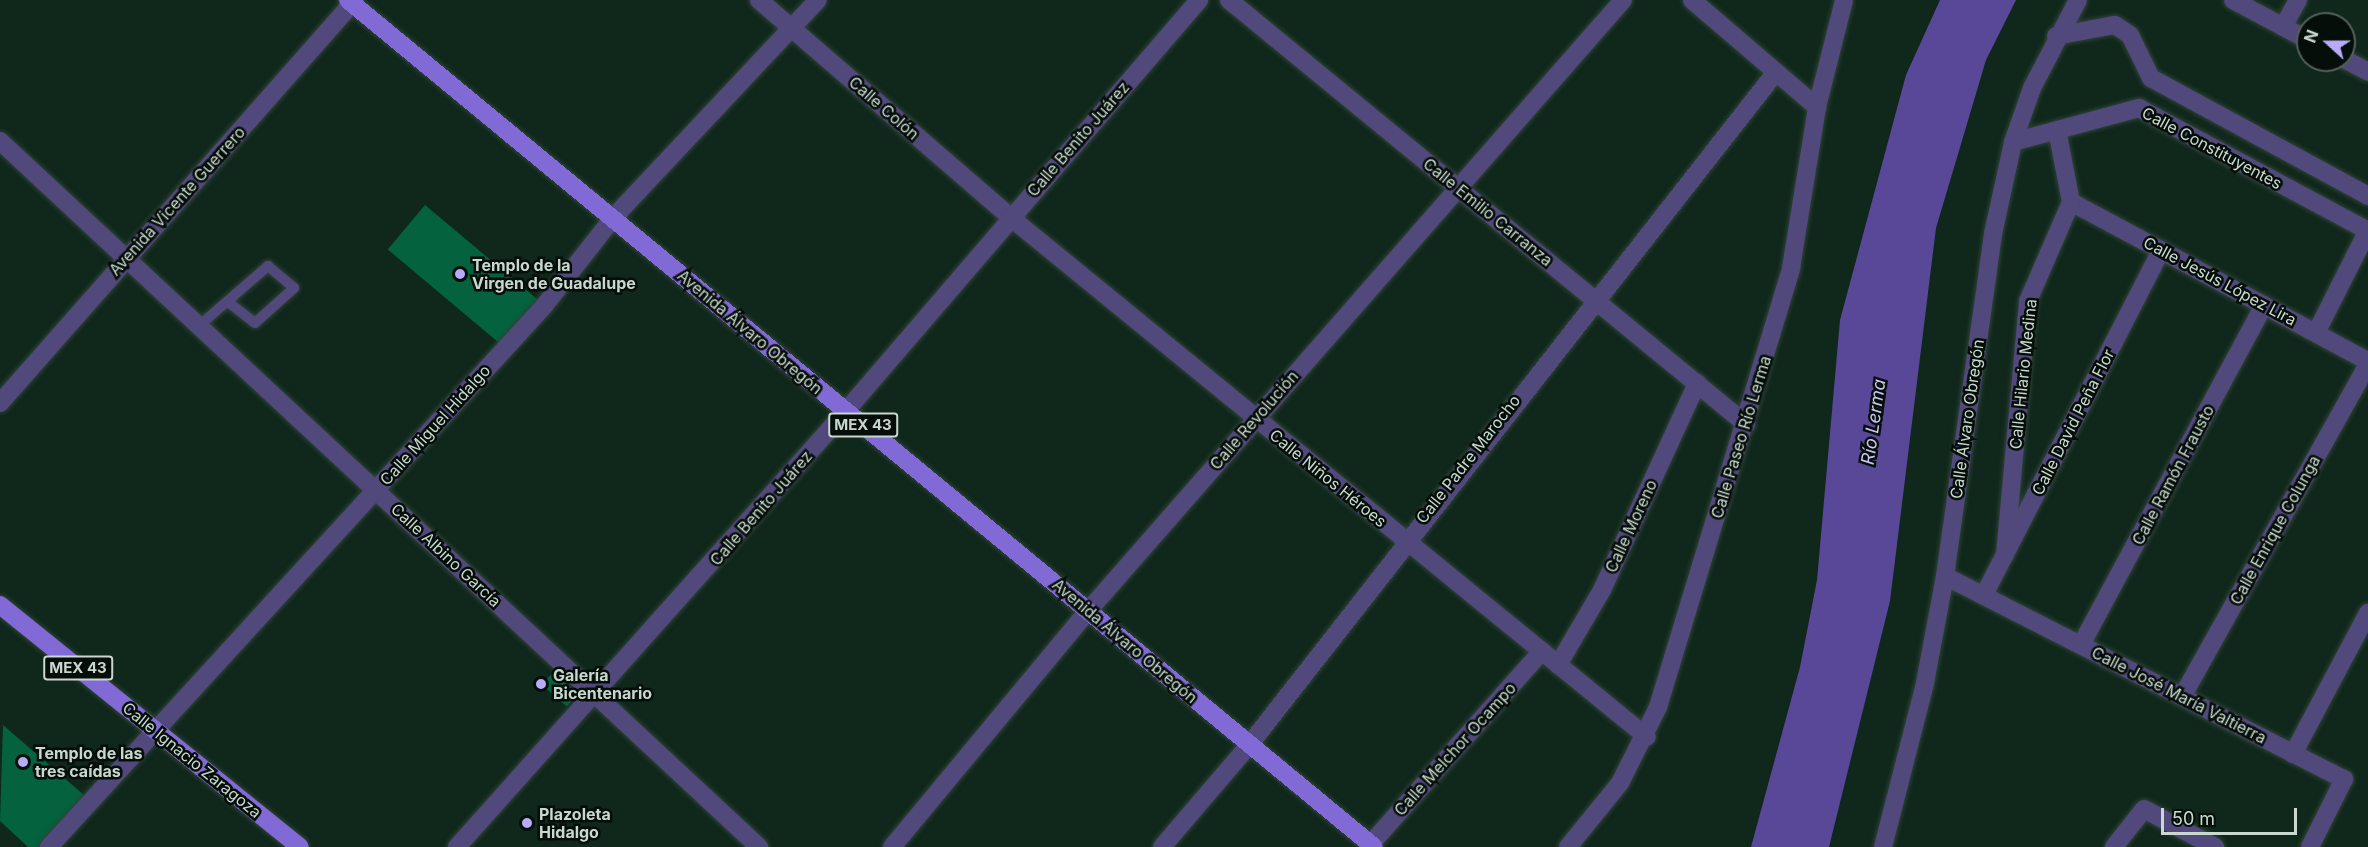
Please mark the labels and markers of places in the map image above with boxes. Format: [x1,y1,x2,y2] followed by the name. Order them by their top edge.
[472,255,636,293] place label: Templo de la Virgen de Guadalupe
[453,267,467,281] marker: Templo de la Virgen de Guadalupe
[553,665,652,703] place label: Galería Bicentenario
[534,677,548,691] marker: Galería Bicentenario
[35,743,143,781] place label: Templo de las tres caídas
[16,755,30,769] marker: Templo de las tres caídas
[539,804,611,842] place label: Plazoleta Hidalgo
[520,816,534,830] marker: Plazoleta Hidalgo

